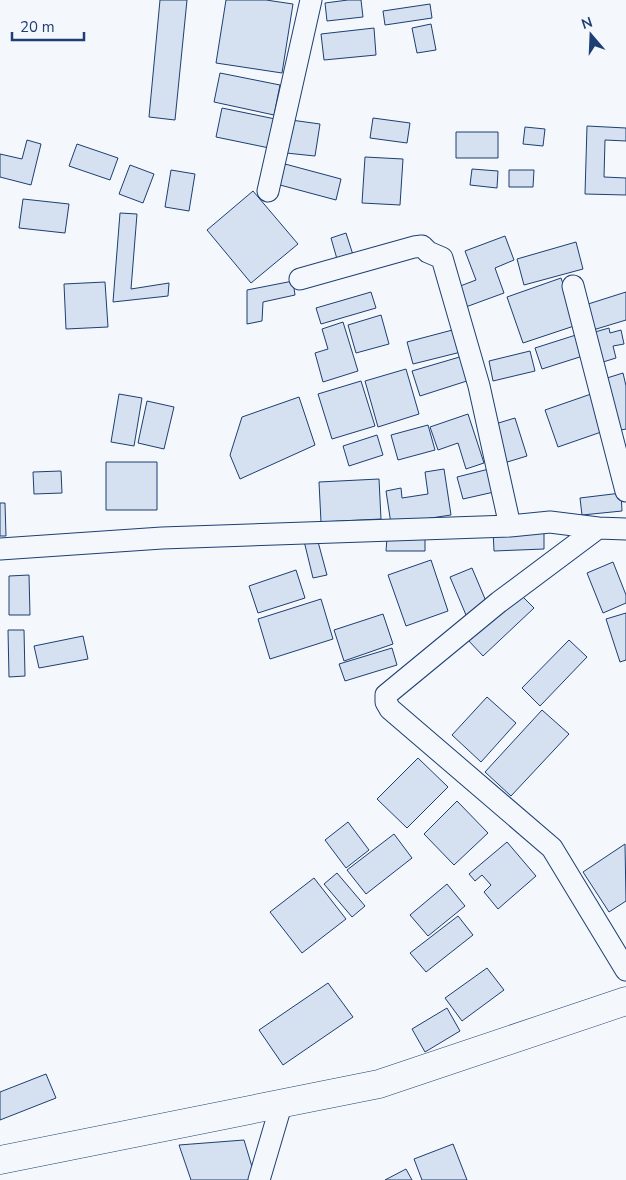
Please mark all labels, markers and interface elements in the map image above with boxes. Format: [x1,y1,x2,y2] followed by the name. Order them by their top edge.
[12,10,85,42] scale bar
[566,10,616,60] north arrow
[579,12,595,34] text: N
[20,17,55,37] text: 20 m

